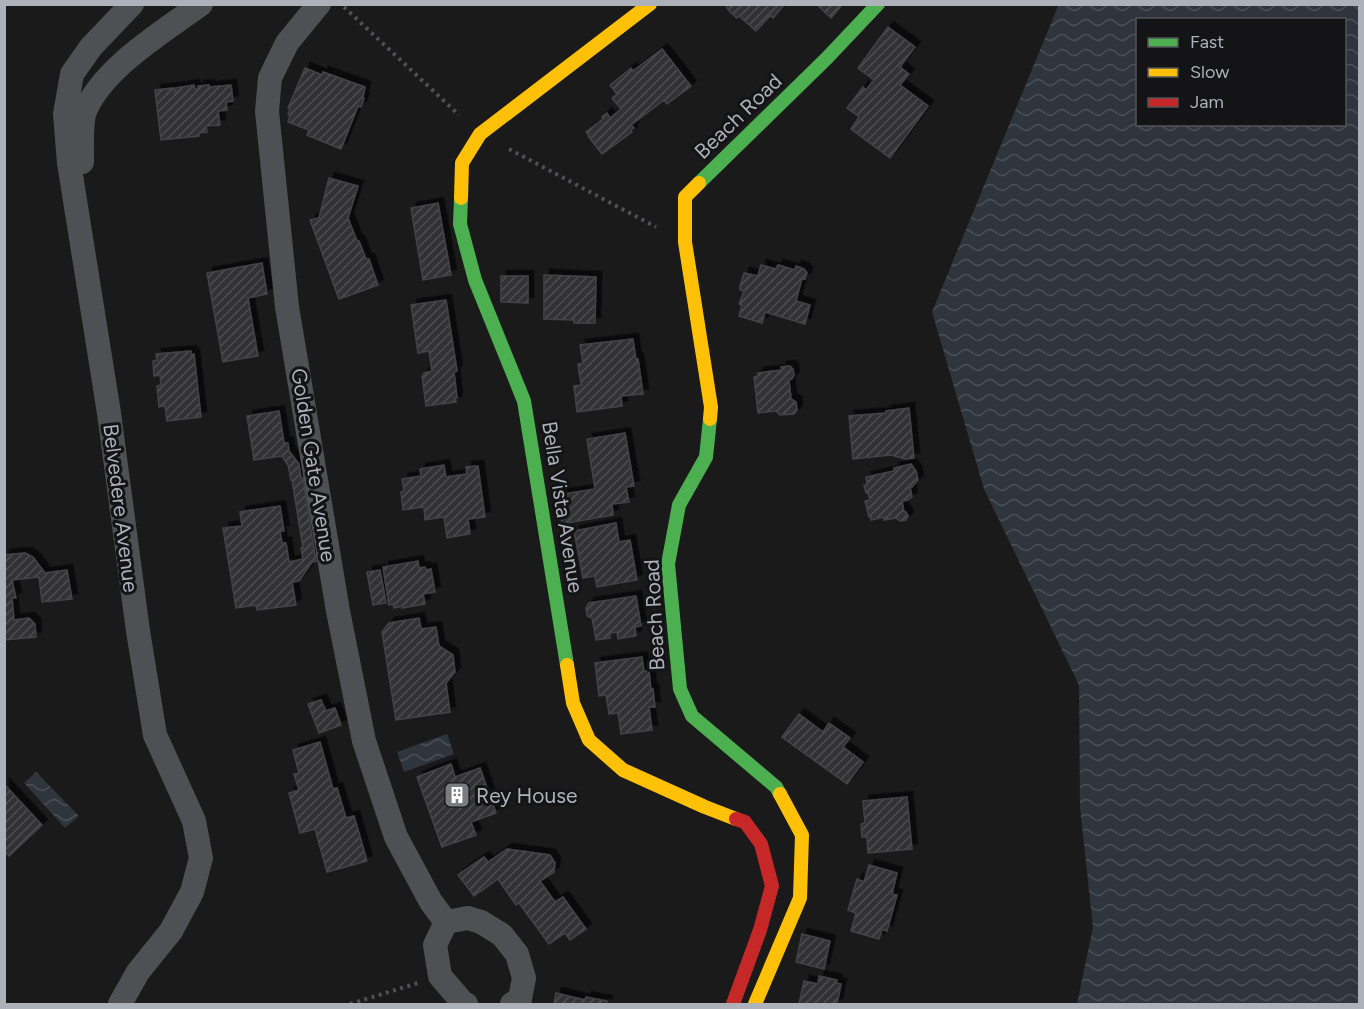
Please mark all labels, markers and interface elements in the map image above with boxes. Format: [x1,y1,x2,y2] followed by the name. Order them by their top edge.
[1136,18,1346,126] legend
[1190,31,1224,53] text: Fast
[1190,61,1229,83] text: Slow
[689,68,787,164] street label: Beach Road
[1190,91,1224,113] text: Jam
[286,366,342,564] street label: Golden Gate Avenue
[537,419,589,595] street label: Bella Vista Avenue
[98,422,144,594] street label: Belvedere Avenue
[639,559,669,671] street label: Beach Road
[442,780,472,810] building icon: Rey House
[476,783,578,808] place label: Rey House

